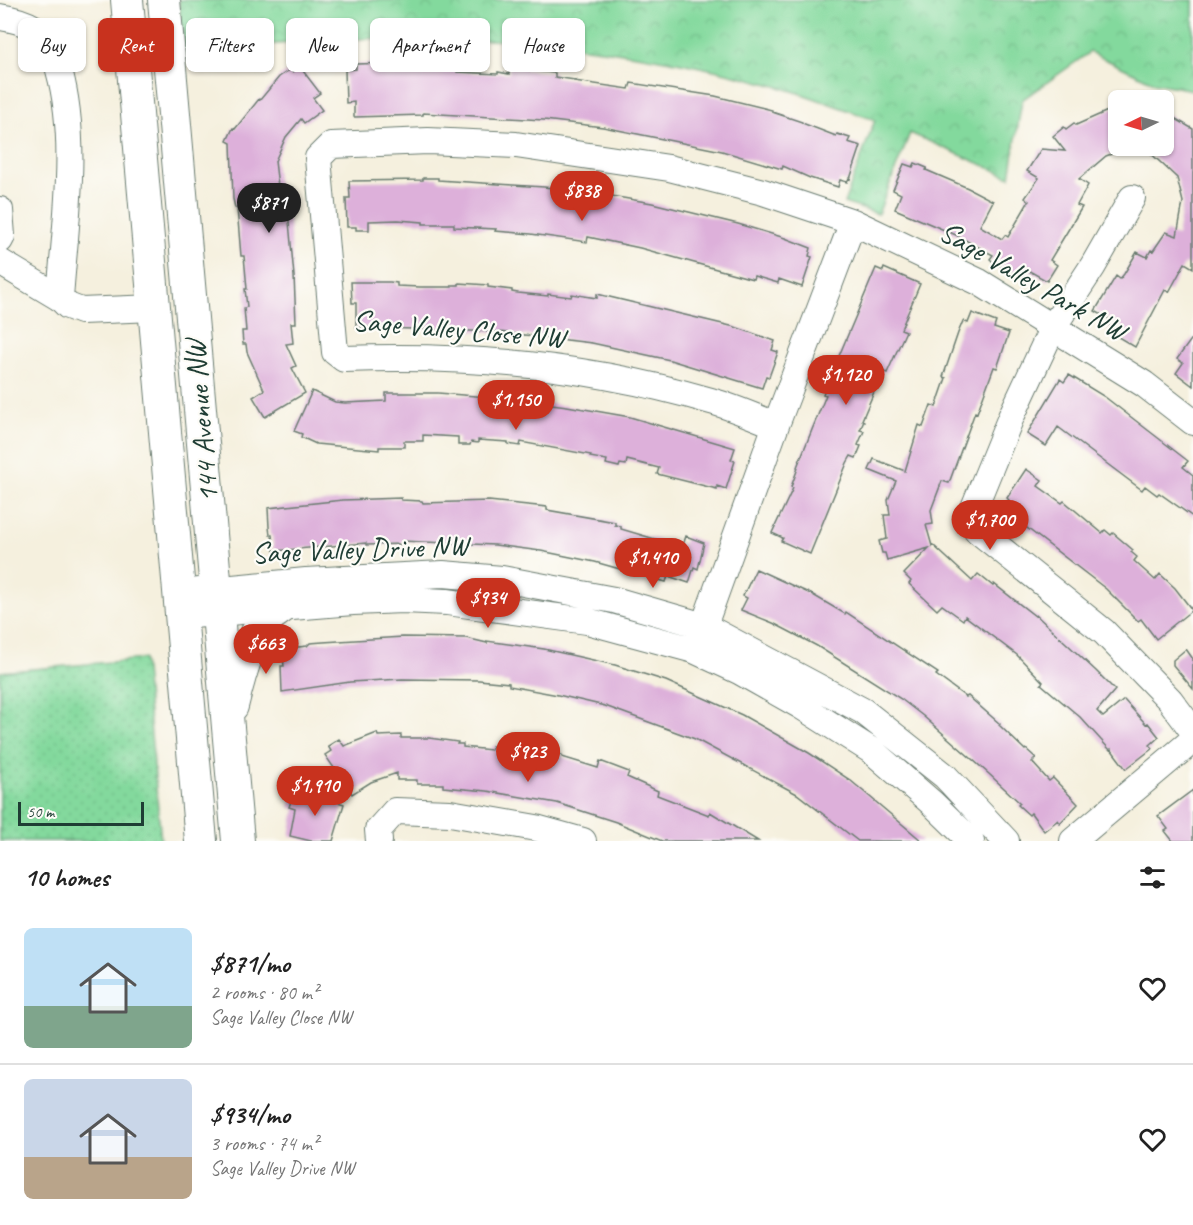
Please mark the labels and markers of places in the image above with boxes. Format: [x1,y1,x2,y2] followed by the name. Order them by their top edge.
[546,171,618,222] pin: $838
[233,183,305,234] pin: $871
[797,355,895,406] pin: $1,120
[467,380,565,431] pin: $1,150
[941,500,1039,551] pin: $1,700
[604,538,702,589] pin: $1,410
[452,578,524,629] pin: $934
[230,624,302,675] pin: $663
[492,732,564,783] pin: $923
[266,766,364,817] pin: $1,910

